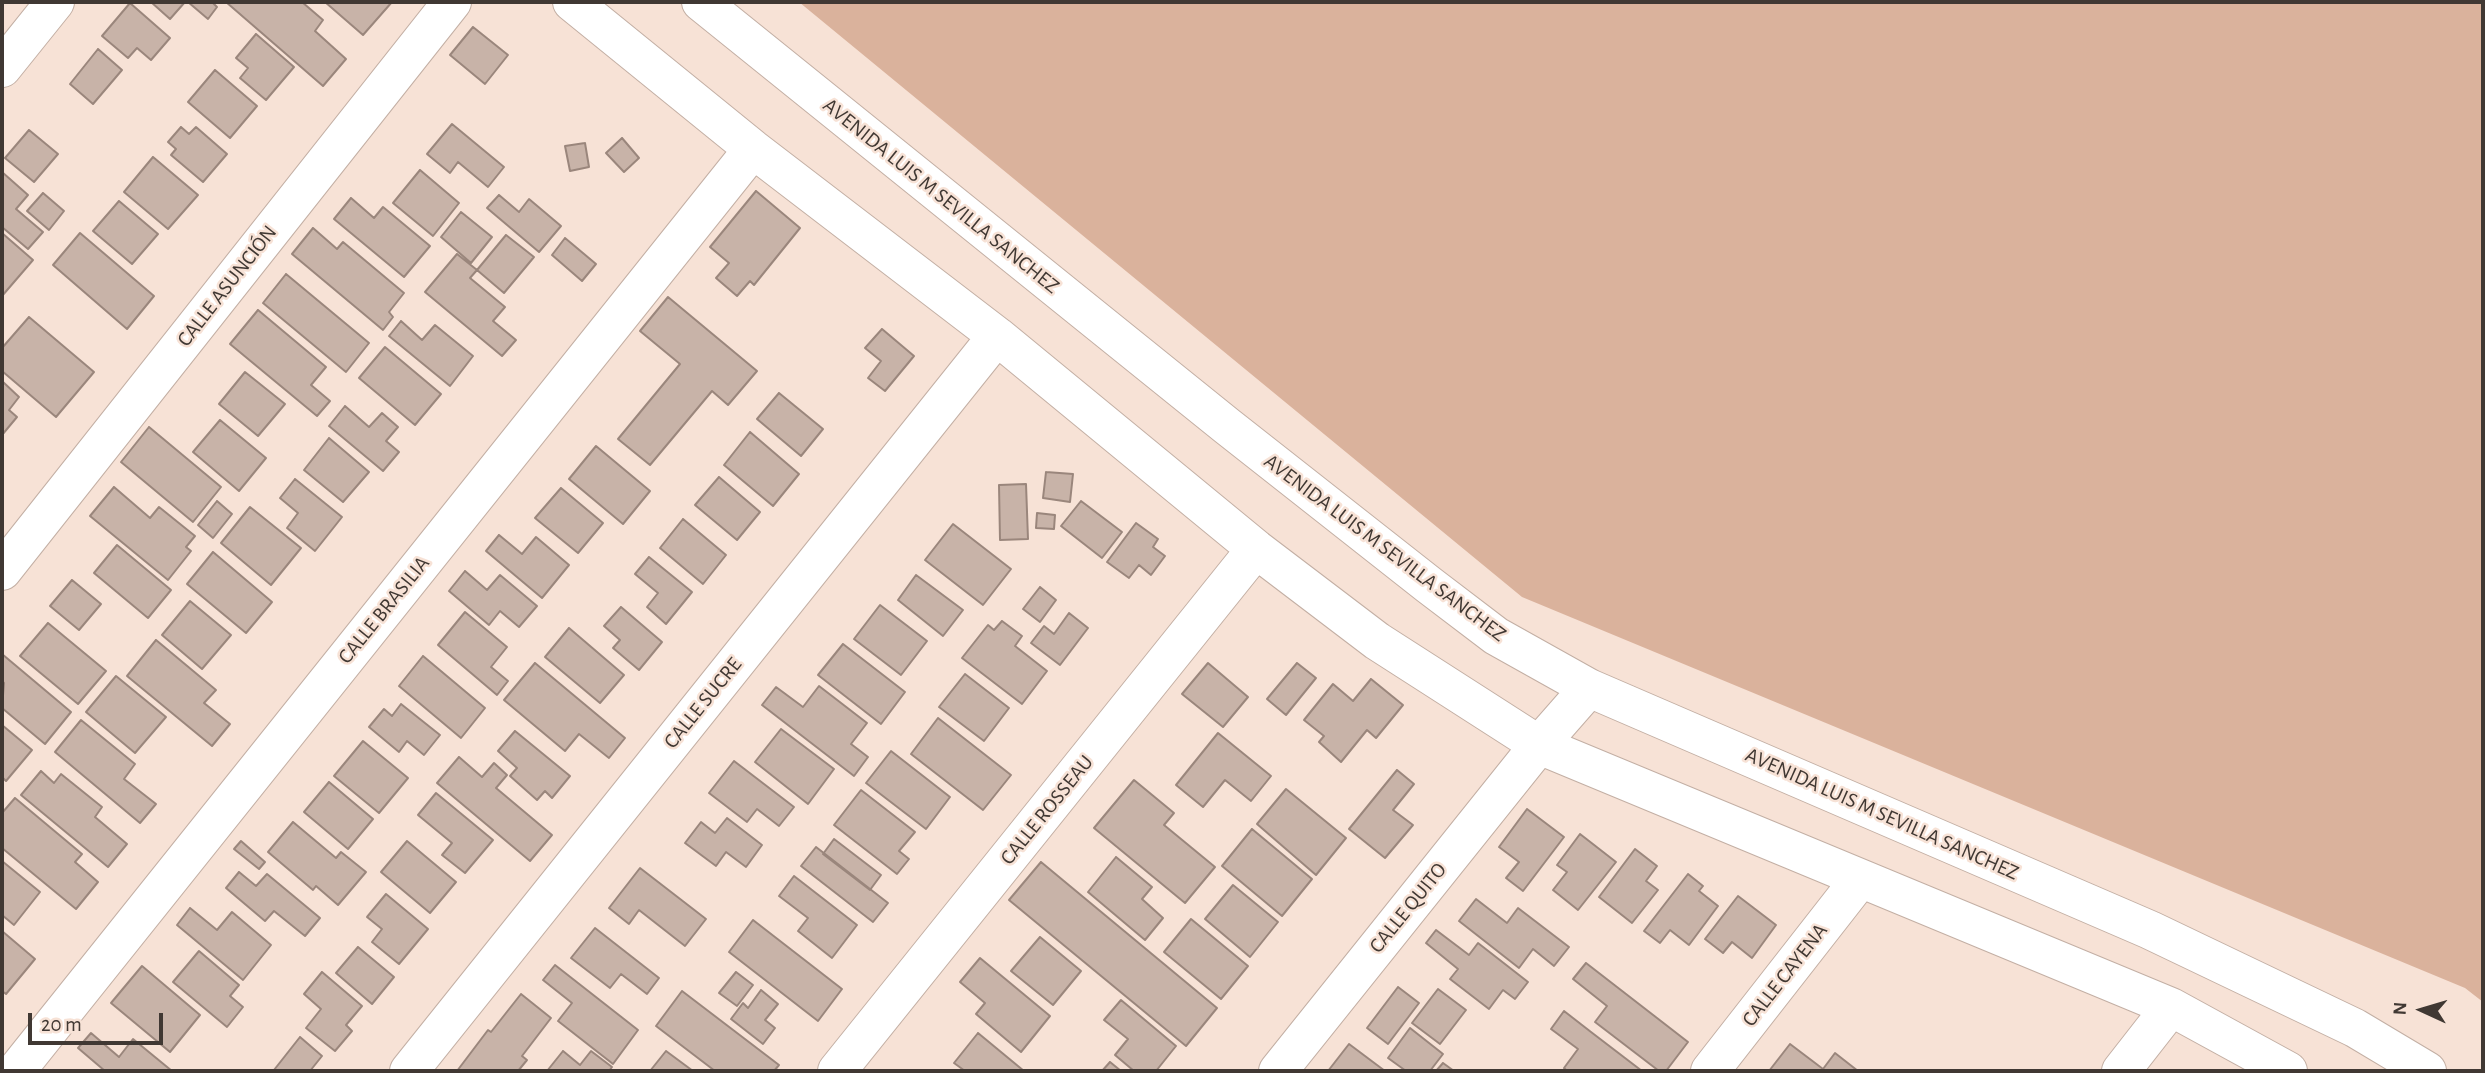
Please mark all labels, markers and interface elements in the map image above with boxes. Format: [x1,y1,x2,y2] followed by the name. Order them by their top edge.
[818,93,1064,299] street label: AVENIDA LUIS M SEVILLA SANCHEZ
[172,220,282,352] street label: CALLE ASUNCIÓN
[1259,449,1511,647] street label: AVENIDA LUIS M SEVILLA SANCHEZ
[333,551,435,669] street label: CALLE BRASILIA
[659,652,747,754] street label: CALLE SUCRE
[1741,742,2023,886] street label: AVENIDA LUIS M SEVILLA SANCHEZ
[995,750,1099,870] street label: CALLE ROSSEAU
[1364,858,1452,958] street label: CALLE QUITO
[1737,918,1833,1032] street label: CALLE CAYENA
[2387,975,2457,1045] north arrow
[32,1000,166,1044] scale bar
[2391,1001,2410,1016] text: N
[41,1014,82,1035] text: 20 m

